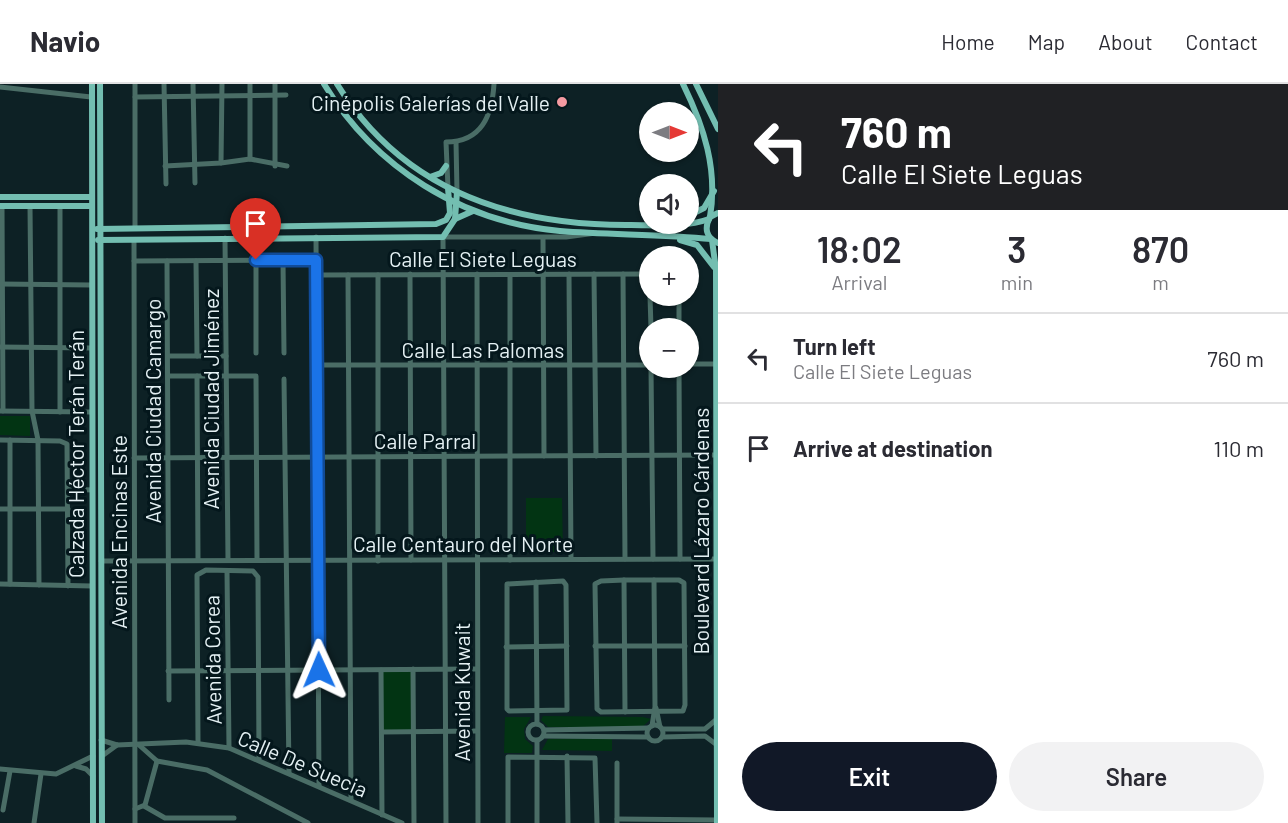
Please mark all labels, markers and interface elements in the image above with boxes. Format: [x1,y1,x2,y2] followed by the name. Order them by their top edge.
[30,24,100,58] text: Navio
[941,29,995,54] text: Home
[1028,29,1065,54] text: Map
[1098,29,1153,54] text: About
[1186,29,1258,54] text: Contact
[311,90,550,115] place label: Cinépolis Galerías del Valle
[555,95,569,109] marker: Cinépolis Galerías del Valle
[639,102,699,162] north arrow
[639,102,699,378] map controls
[841,106,952,156] text: 760 m
[742,108,820,186] icon: left
[841,157,1083,189] text: Calle El Siete Leguas
[639,174,699,234] button: sound
[230,198,281,260] pin
[239,207,272,240] icon: arrive
[817,227,902,270] text: 18:02
[1007,227,1026,270] text: 3
[1132,227,1189,270] text: 870
[389,246,577,271] street label: Calle El Siete Leguas
[639,246,699,306] button: +
[831,270,887,294] text: Arrival
[1001,270,1033,294] text: min
[1152,270,1169,294] text: m
[198,289,223,509] street label: Avenida Ciudad Jiménez
[140,299,165,523] street label: Avenida Ciudad Camargo
[639,318,699,378] button: −
[63,330,88,578] street label: Calzada Héctor Terán Terán
[793,333,876,359] text: Turn left
[402,337,564,362] street label: Calle Las Palomas
[742,342,775,375] icon: left
[1207,345,1264,371] text: 760 m
[793,359,972,383] text: Calle El Siete Leguas
[688,408,713,654] street label: Boulevard Lázaro Cárdenas
[374,428,476,453] street label: Calle Parral
[742,432,775,465] icon: arrive
[106,435,131,629] street label: Avenida Encinas Este
[793,435,992,461] text: Arrive at destination
[1214,435,1264,461] text: 110 m
[353,531,573,556] street label: Calle Centauro del Norte
[198,595,226,725] street label: Avenida Corea
[449,623,474,761] street label: Avenida Kuwait
[287,638,351,702] position arrow
[234,724,372,802] street label: Calle De Suecia
[742,742,997,811] button: Exit
[1009,742,1264,811] button: Share

